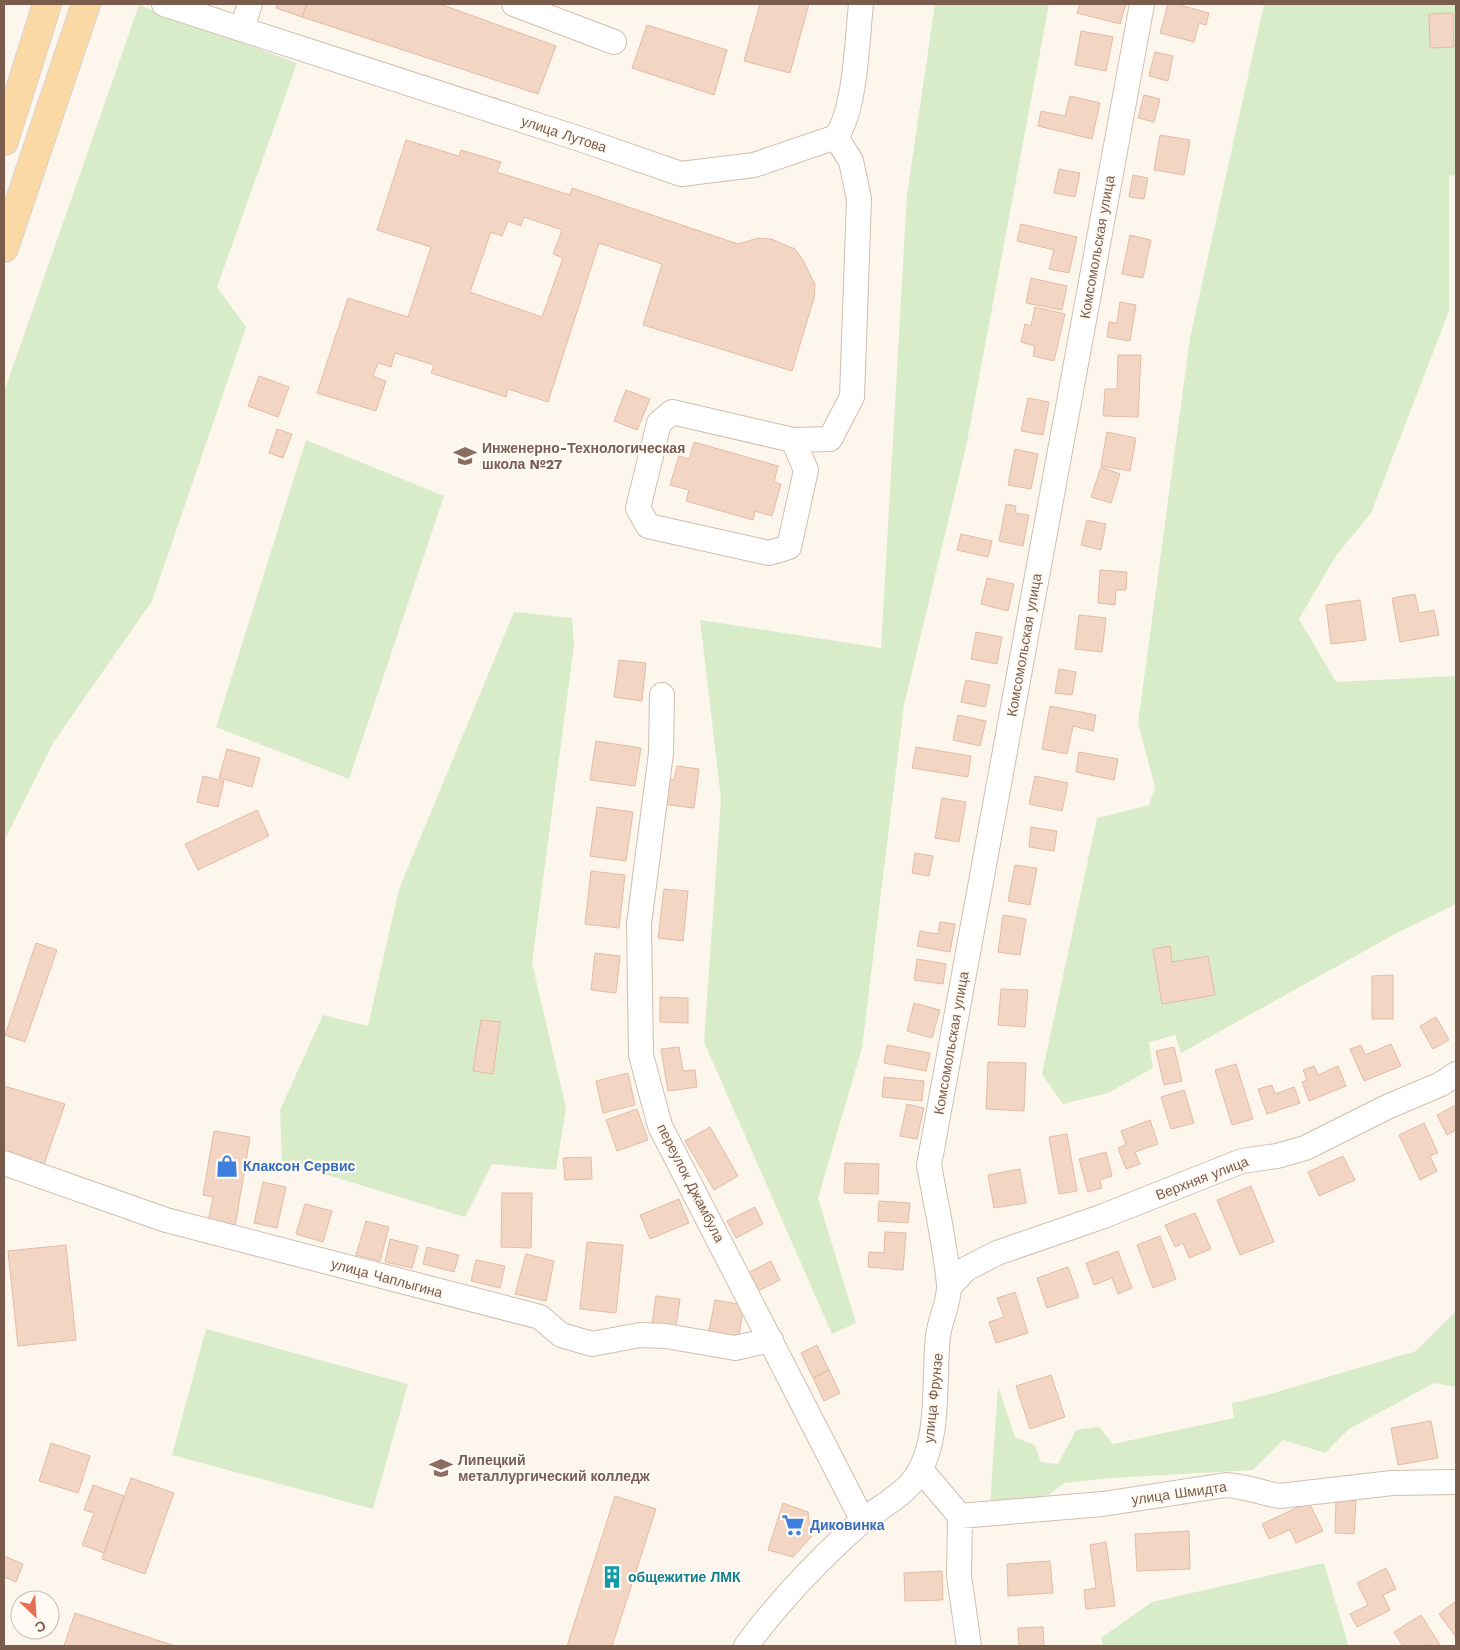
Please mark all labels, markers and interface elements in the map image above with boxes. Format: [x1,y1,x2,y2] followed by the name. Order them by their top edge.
[519,113,609,155] street label: улица Лутова
[1077,174,1118,320] street label: Комсомольская улица
[482,440,685,472] place label: Инженерно-Технологическая школа №27
[452,443,478,469] school or university icon: Инженерно-Технологическая школа №27
[1004,572,1045,718] street label: Комсомольская улица
[931,970,972,1116] street label: Комсомольская улица
[654,1121,728,1245] street label: переулок Джамбула
[214,1153,240,1179] shop icon: Клаксон Сервис
[1153,1153,1251,1203] street label: Верхняя улица
[243,1158,356,1174] place label: Клаксон Сервис
[330,1255,445,1301] street label: улица Чаплыгина
[920,1352,946,1444] street label: улица Фрунзе
[458,1452,651,1484] place label: Липецкий металлургический колледж
[428,1455,454,1481] school or university icon: Липецкий металлургический колледж
[1130,1478,1228,1508] street label: улица Шмидта
[780,1512,806,1538] supermarket icon: Диковинка
[810,1517,885,1533] place label: Диковинка
[599,1564,625,1590] building icon: общежитие ЛМК
[628,1569,741,1585] place label: общежитие ЛМК
[10,1590,60,1640] north arrow
[33,1617,48,1636] text: С

